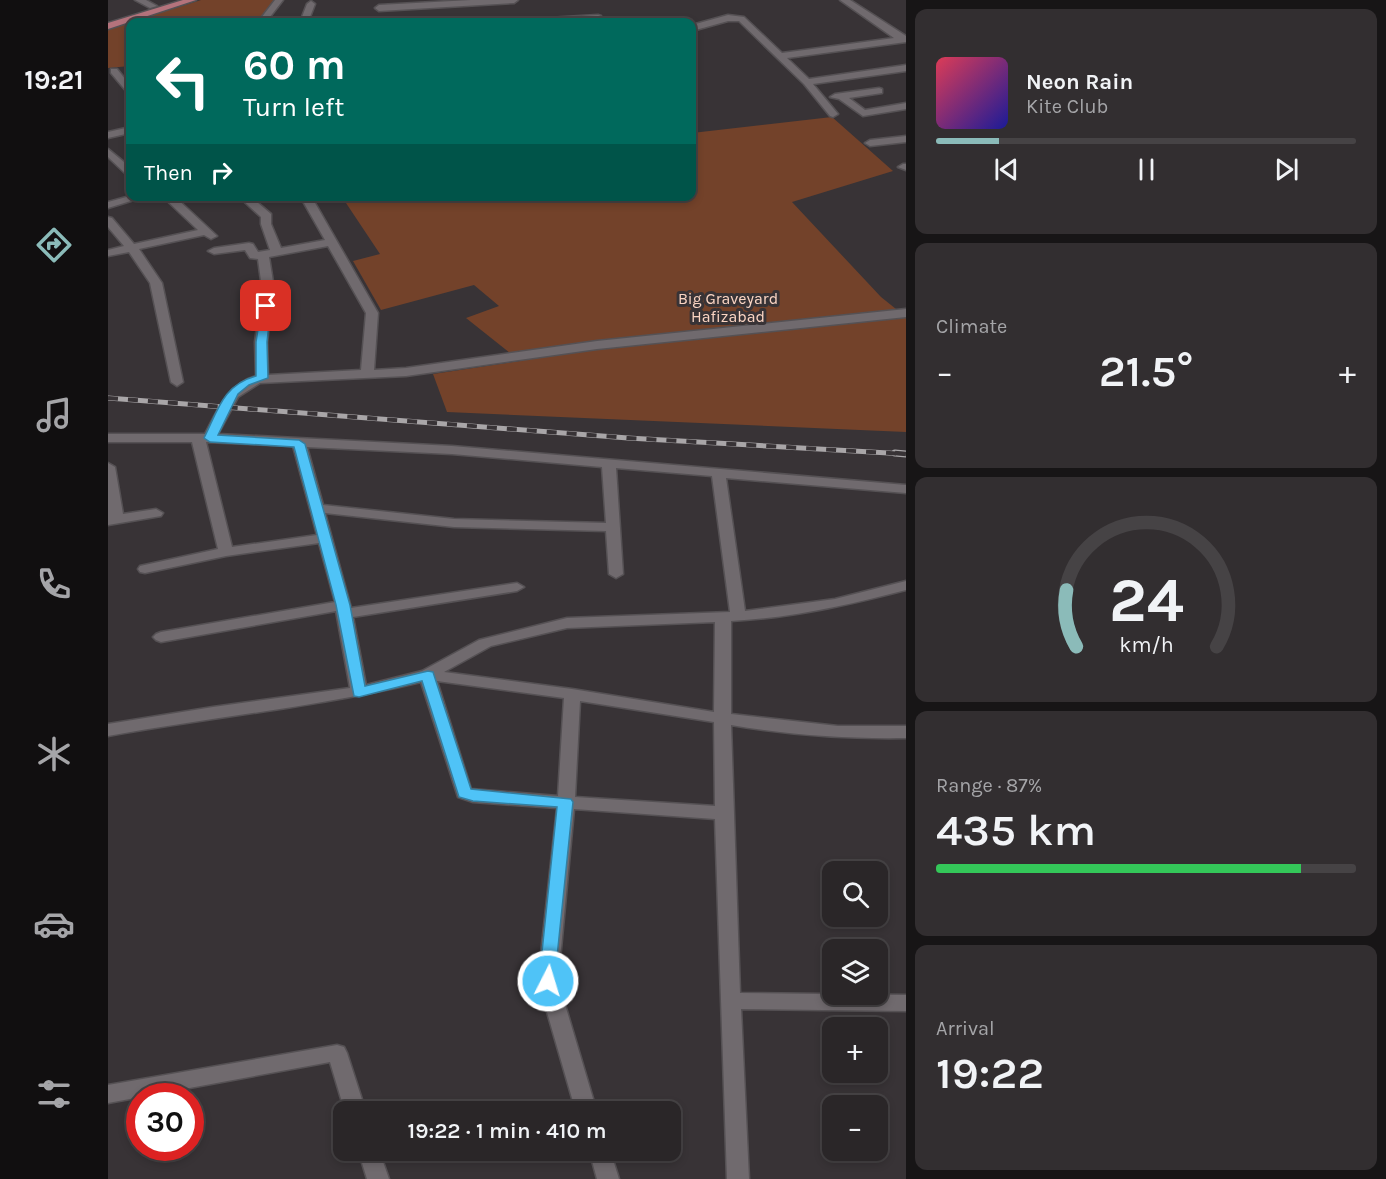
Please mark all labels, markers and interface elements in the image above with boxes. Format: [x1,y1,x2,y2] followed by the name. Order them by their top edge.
[243,40,346,90] text: 60 m
[144,42,222,120] icon: left
[24,64,84,96] text: 19:21
[1026,69,1133,95] text: Neon Rain
[243,91,344,123] text: Turn left
[1026,95,1108,118] text: Kite Club
[990,153,1023,186] icon: previous
[1130,153,1163,186] icon: pause
[1270,153,1303,186] icon: next
[205,156,238,189] icon: right
[144,160,193,186] text: Then
[33,224,75,266] icon: directions
[240,280,291,331] pin
[249,289,282,322] icon: arrive
[678,289,778,326] park label: Big Graveyard Hafizabad
[936,315,1007,338] text: Climate
[1099,345,1193,397] text: 21.5°
[936,353,953,391] text: −
[1339,353,1356,391] text: +
[33,394,75,436] icon: music
[33,563,75,605] icon: phone
[1109,564,1183,637] text: 24
[1119,632,1173,657] text: km/h
[33,733,75,775] icon: climate
[936,774,1042,797] text: Range · 87%
[936,804,1096,856] text: 435 km
[822,861,888,1161] map controls
[822,861,888,927] button: search
[33,903,75,945] icon: car
[822,939,888,1005] button: layers
[516,949,580,1013] position arrow
[822,1017,888,1083] button: +
[936,1017,995,1040] text: Arrival
[936,1047,1044,1099] text: 19:22
[33,1073,75,1115] icon: filters
[126,1083,204,1161] speed limit sign: 30
[822,1095,888,1161] button: −
[408,1118,606,1144] text: 19:22 · 1 min · 410 m

